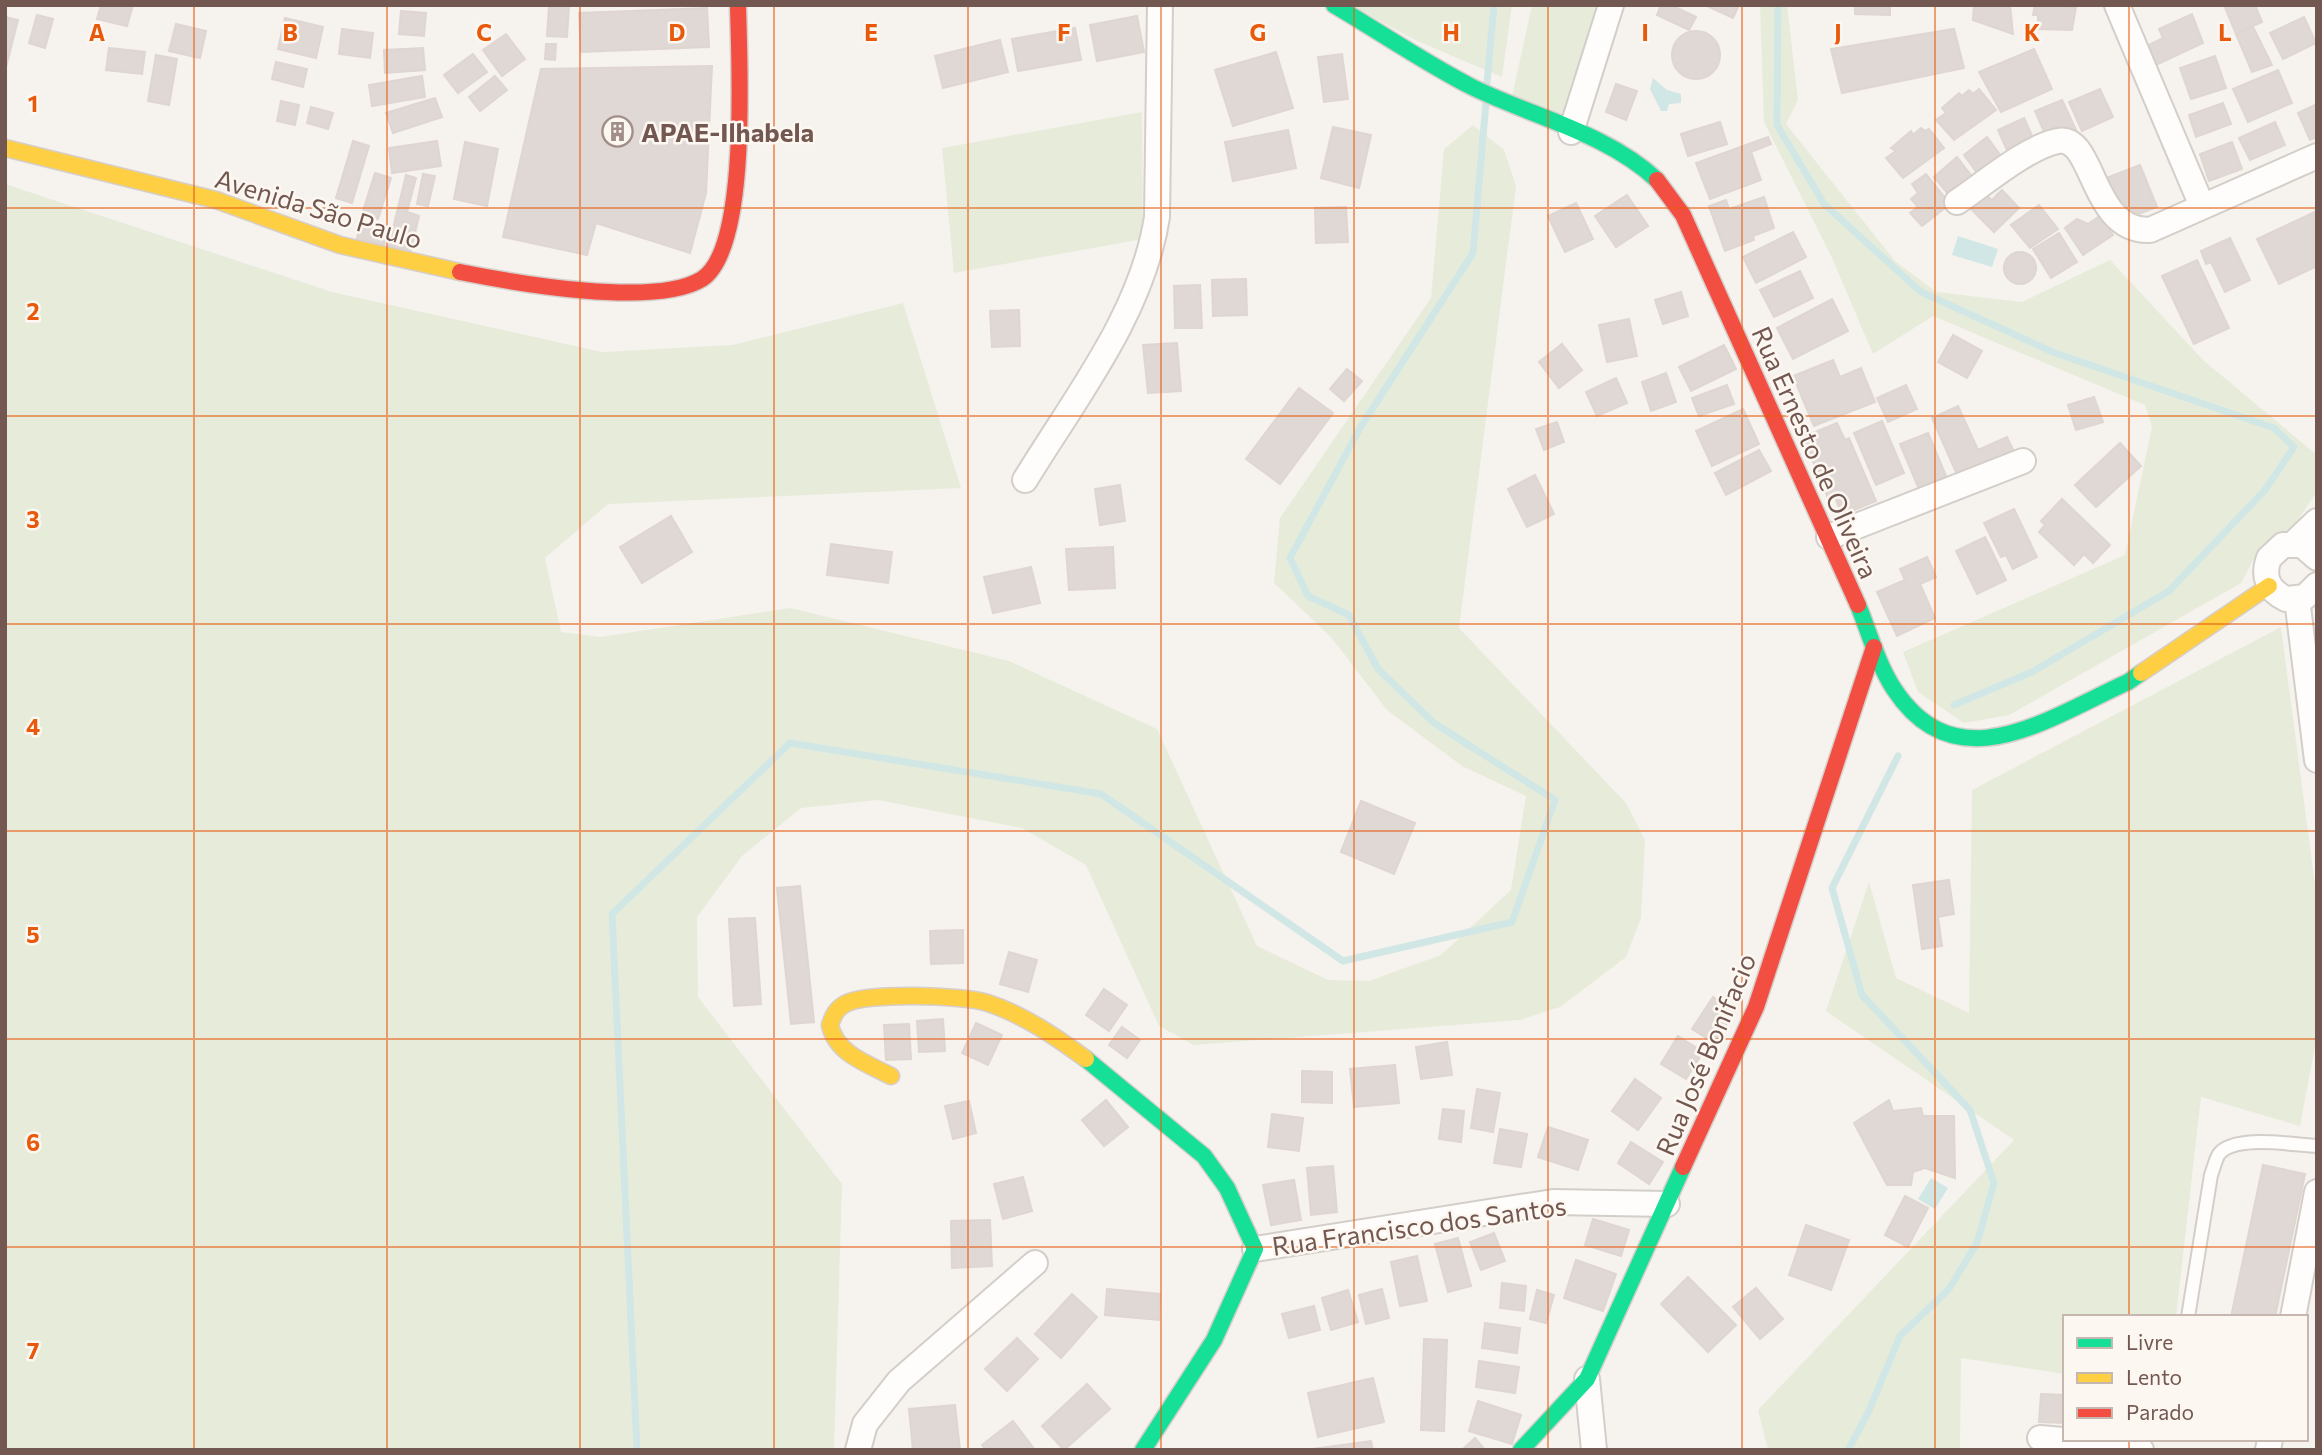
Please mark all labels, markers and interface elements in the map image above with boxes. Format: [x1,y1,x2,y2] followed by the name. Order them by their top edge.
[89,18,106,46] text: A
[282,18,298,46] text: B
[476,18,492,46] text: C
[669,18,686,46] text: D
[864,18,878,46] text: E
[1057,18,1071,46] text: F
[1250,18,1266,46] text: G
[1442,18,1460,46] text: H
[1641,18,1649,46] text: I
[1834,18,1842,46] text: J
[2024,18,2040,46] text: K
[2218,18,2232,46] text: L
[28,89,38,117] text: 1
[601,114,635,148] building icon: APAE-Ilhabela
[641,116,814,147] place label: APAE-Ilhabela
[212,162,426,254] street label: Avenida São Paulo
[26,297,40,325] text: 2
[1746,321,1886,583] street label: Rua Ernesto de Oliveira
[26,505,40,533] text: 3
[26,712,40,740] text: 4
[26,920,40,948] text: 5
[1648,948,1762,1160] street label: Rua José Bonifacio
[26,1128,40,1156] text: 6
[1270,1189,1568,1261] street label: Rua Francisco dos Santos
[2063,1315,2308,1441] legend
[2126,1329,2173,1354] text: Livre
[27,1336,39,1364] text: 7
[2126,1364,2182,1389] text: Lento
[2126,1399,2194,1424] text: Parado

